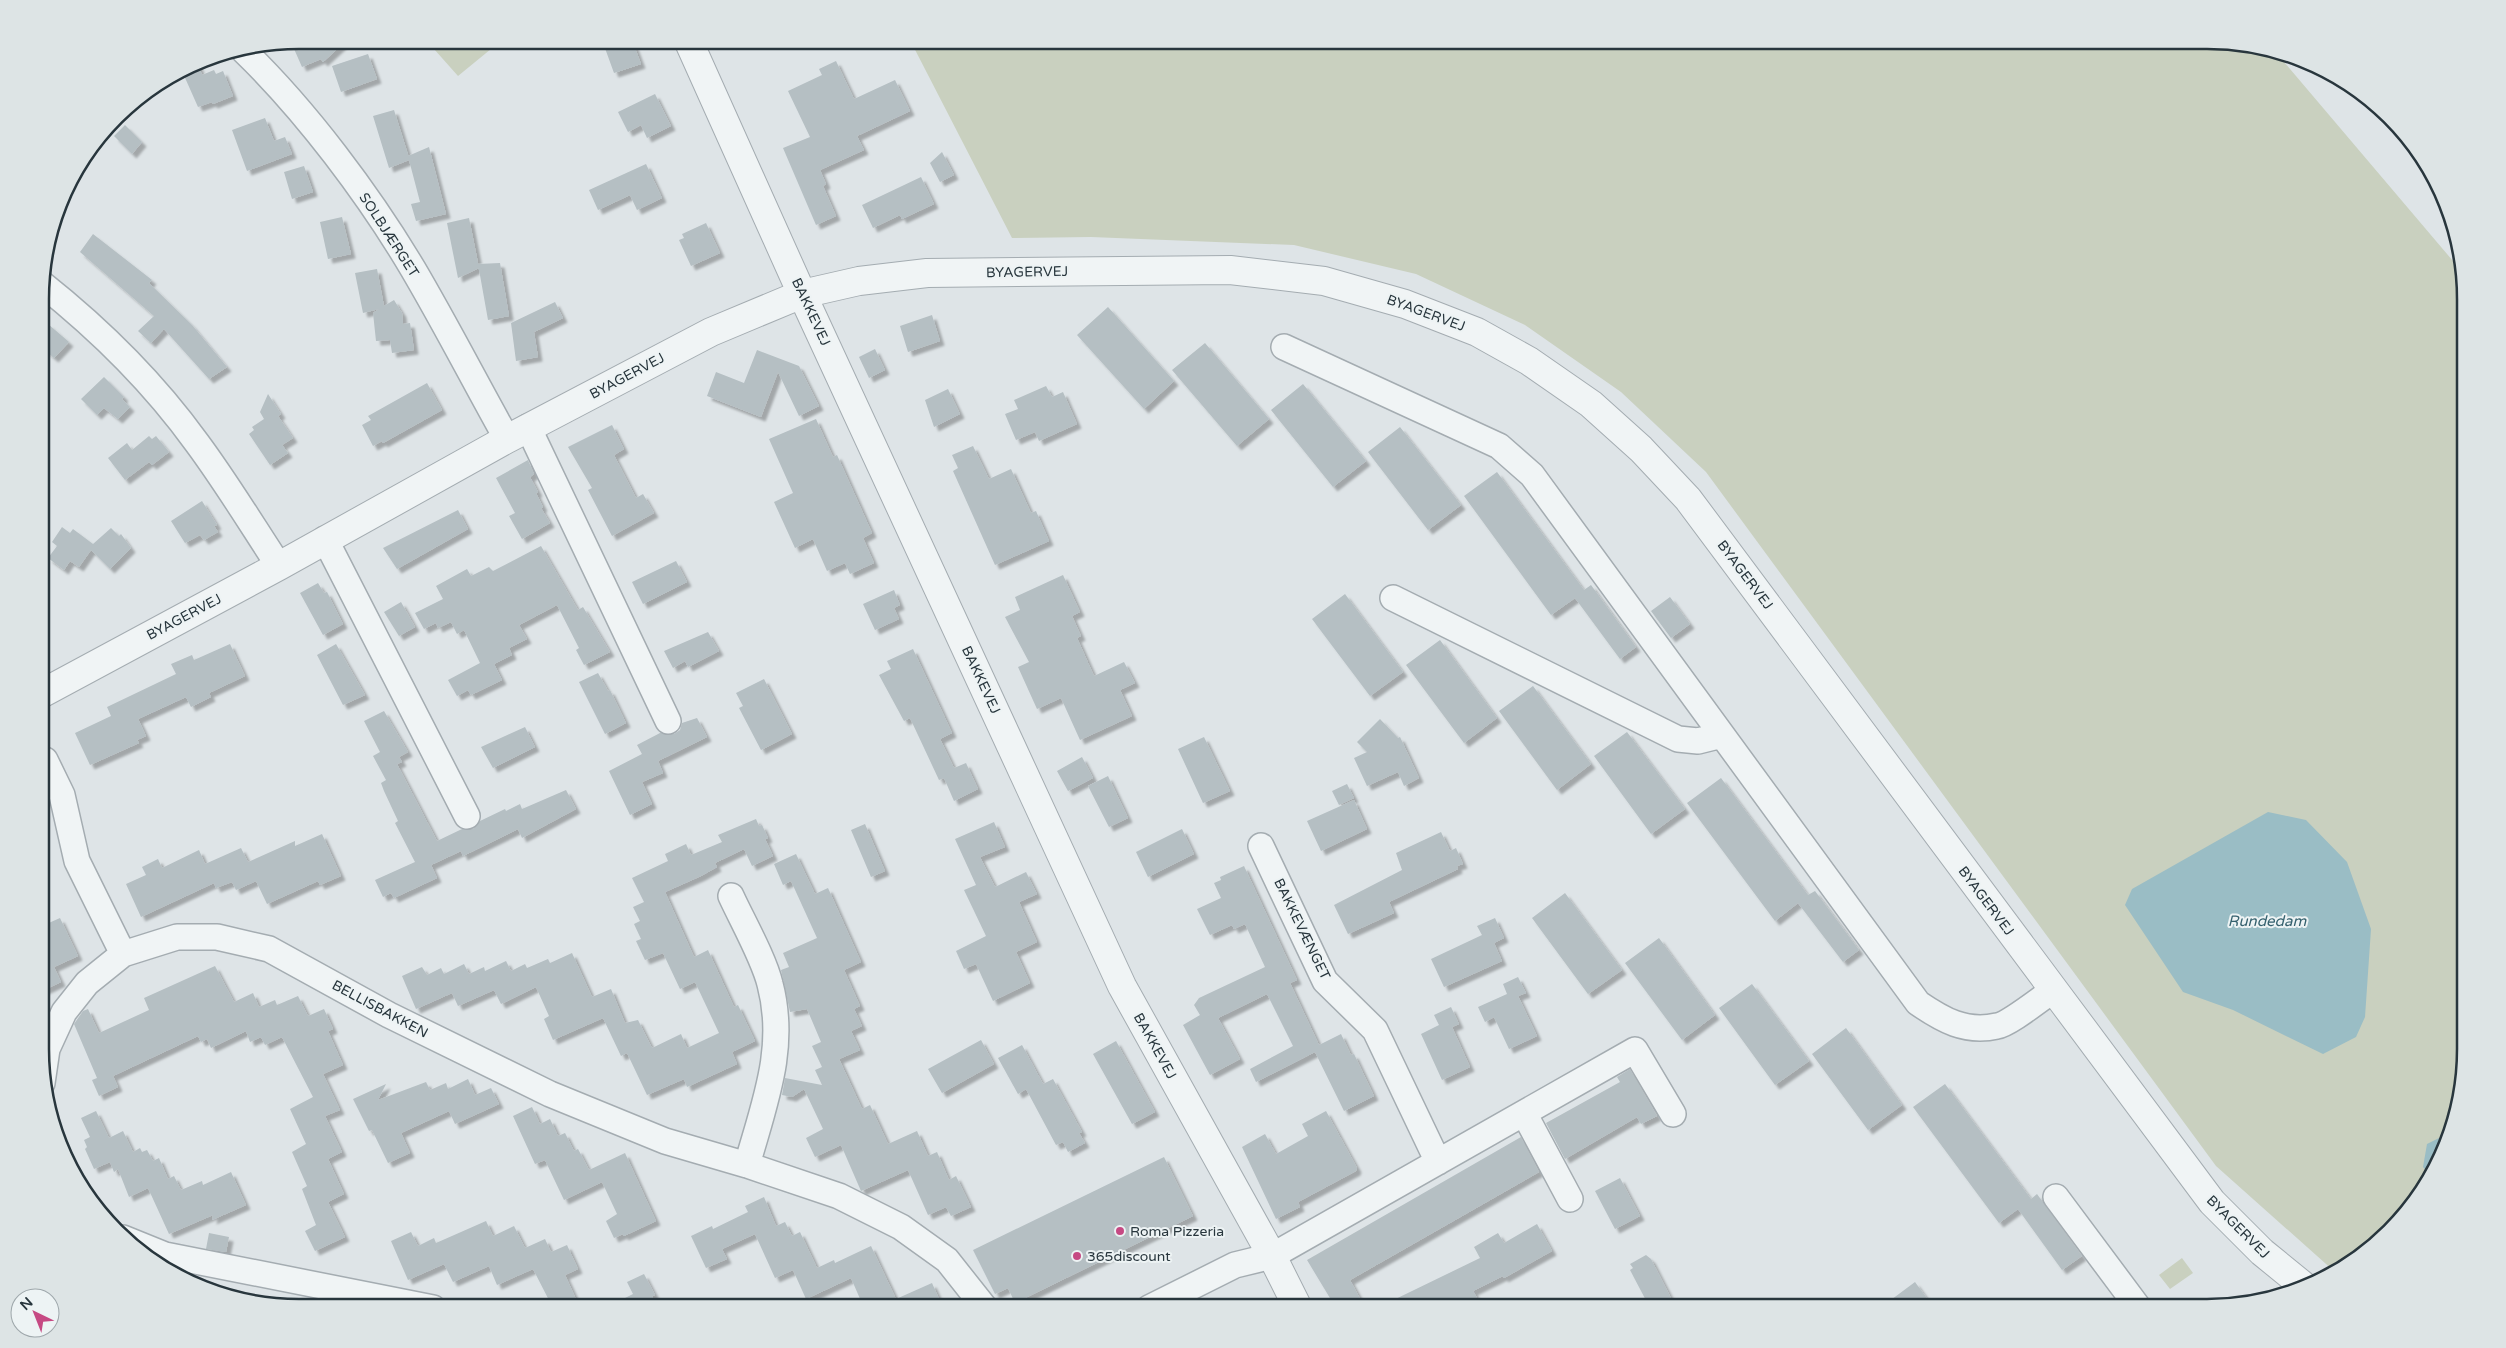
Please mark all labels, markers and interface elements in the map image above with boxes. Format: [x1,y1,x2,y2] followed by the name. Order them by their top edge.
[355,190,423,281] street label: SOLBJÆRGET
[986,263,1068,281] street label: BYAGERVEJ
[788,275,834,349] street label: BAKKEVEJ
[1384,291,1468,335] street label: BYAGERVEJ
[587,349,667,403] street label: BYAGERVEJ
[1713,537,1777,613] street label: BYAGERVEJ
[144,590,224,644] street label: BYAGERVEJ
[958,643,1004,717] street label: BAKKEVEJ
[1954,863,2018,939] street label: BYAGERVEJ
[1270,876,1334,983] street label: BAKKEVÆNGET
[2228,912,2308,930] water label: Rundedam
[329,977,431,1041] street label: BELLISBAKKEN
[1130,1010,1180,1082] street label: BAKKEVEJ
[2203,1192,2273,1262] street label: BYAGERVEJ
[1130,1223,1224,1240] place label: Roma Pizzeria
[1114,1225,1126,1237] marker: Roma Pizzeria
[1087,1248,1171,1265] place label: 365discount
[1071,1250,1083,1262] marker: 365discount
[10,1288,60,1338] north arrow
[17,1294,36,1314] text: N

